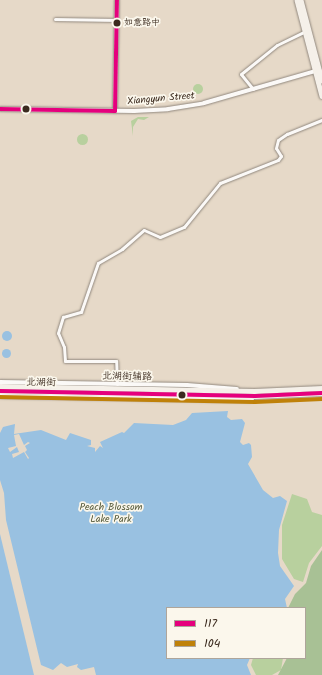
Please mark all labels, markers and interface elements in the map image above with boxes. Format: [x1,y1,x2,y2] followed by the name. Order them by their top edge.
[112,18,122,28] marker: 如意路中
[124,18,160,28] place label: 如意路中
[127,90,195,108] street label: Xiangyun Street
[21,104,31,114] unlabelled marker
[102,371,152,383] street label: 北湖街辅路
[26,377,56,389] street label: 北湖街
[177,390,187,400] unlabelled marker
[80,501,142,524] park label: Peach Blossom Lake Park
[166,607,306,659] legend
[204,614,217,633] text: 117
[204,634,220,653] text: 104

